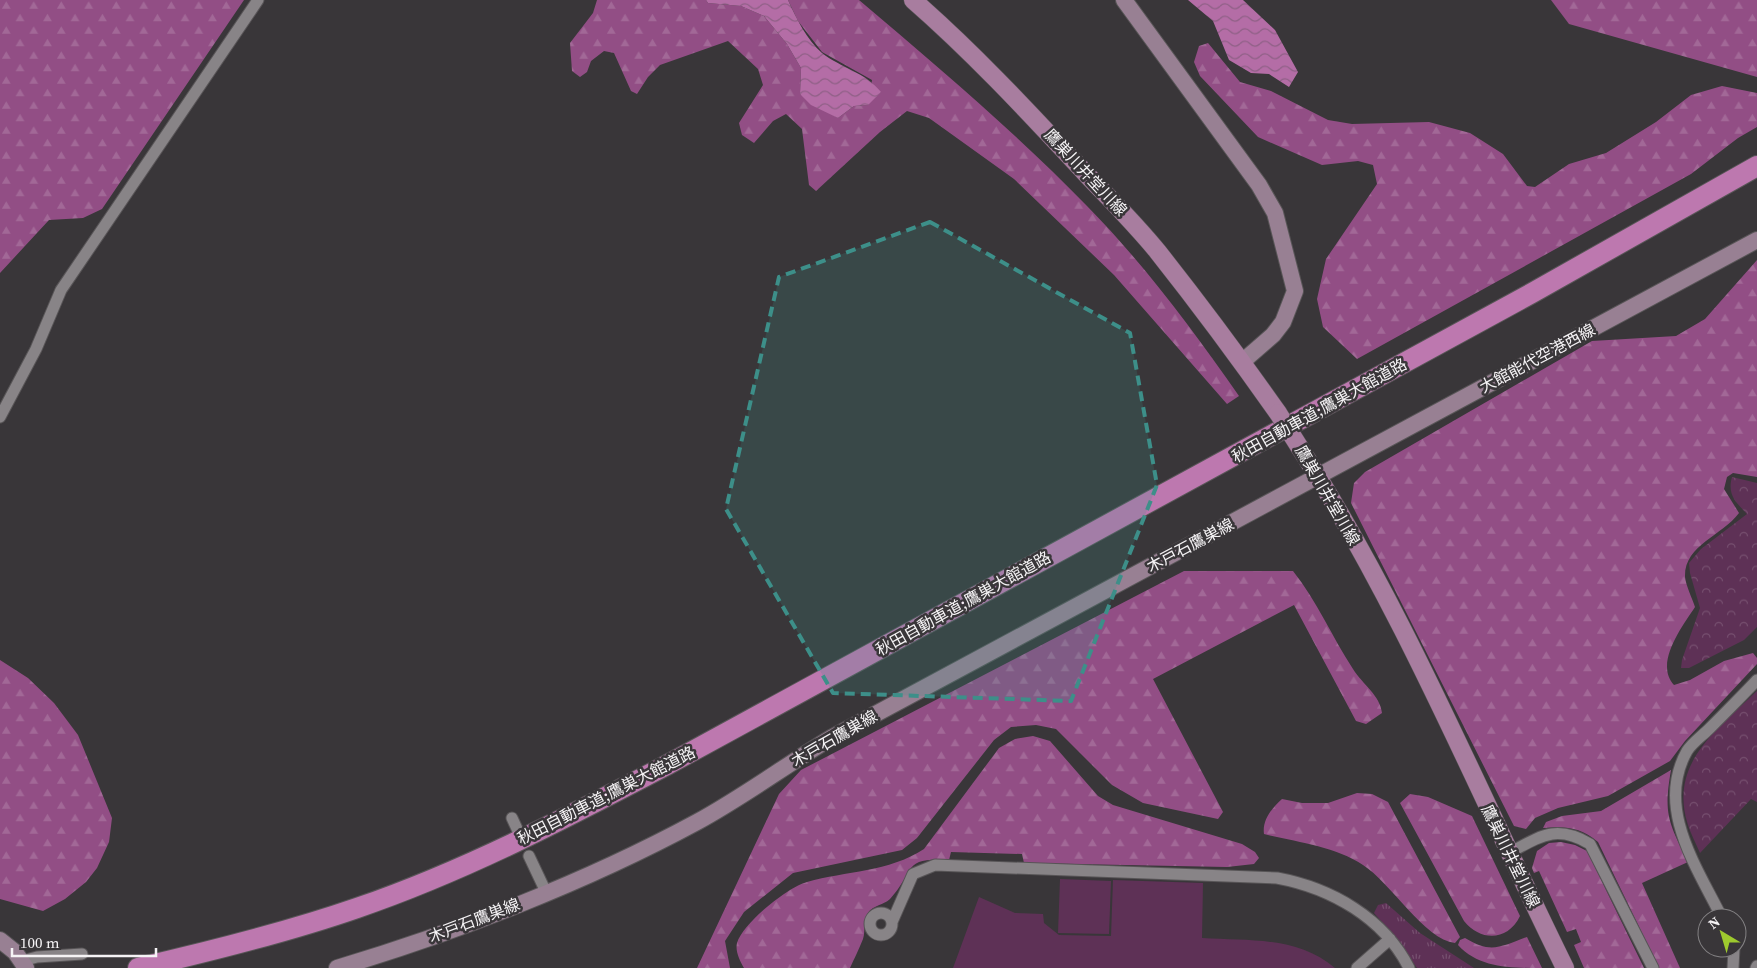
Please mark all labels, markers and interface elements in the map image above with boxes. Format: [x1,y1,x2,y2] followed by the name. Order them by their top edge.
[1040,124,1132,220] street label: 鷹巣川井堂川線
[1475,318,1599,398] street label: 大館能代空港西線
[1228,353,1410,467] street label: 秋田自動車道;鷹巣大館道路
[1290,441,1366,549] street label: 鷹巣川井堂川線
[1142,513,1238,577] street label: 木戸石鷹巣線
[872,546,1054,660] street label: 秋田自動車道;鷹巣大館道路
[787,704,881,772] street label: 木戸石鷹巣線
[513,741,699,849] street label: 秋田自動車道;鷹巣大館道路
[1477,801,1545,911] street label: 鷹巣川井堂川線
[425,893,523,947] street label: 木戸石鷹巣線
[1697,908,1747,958] north arrow
[1704,912,1724,934] text: N
[12,926,156,958] scale bar
[20,932,60,953] text: 100 m

